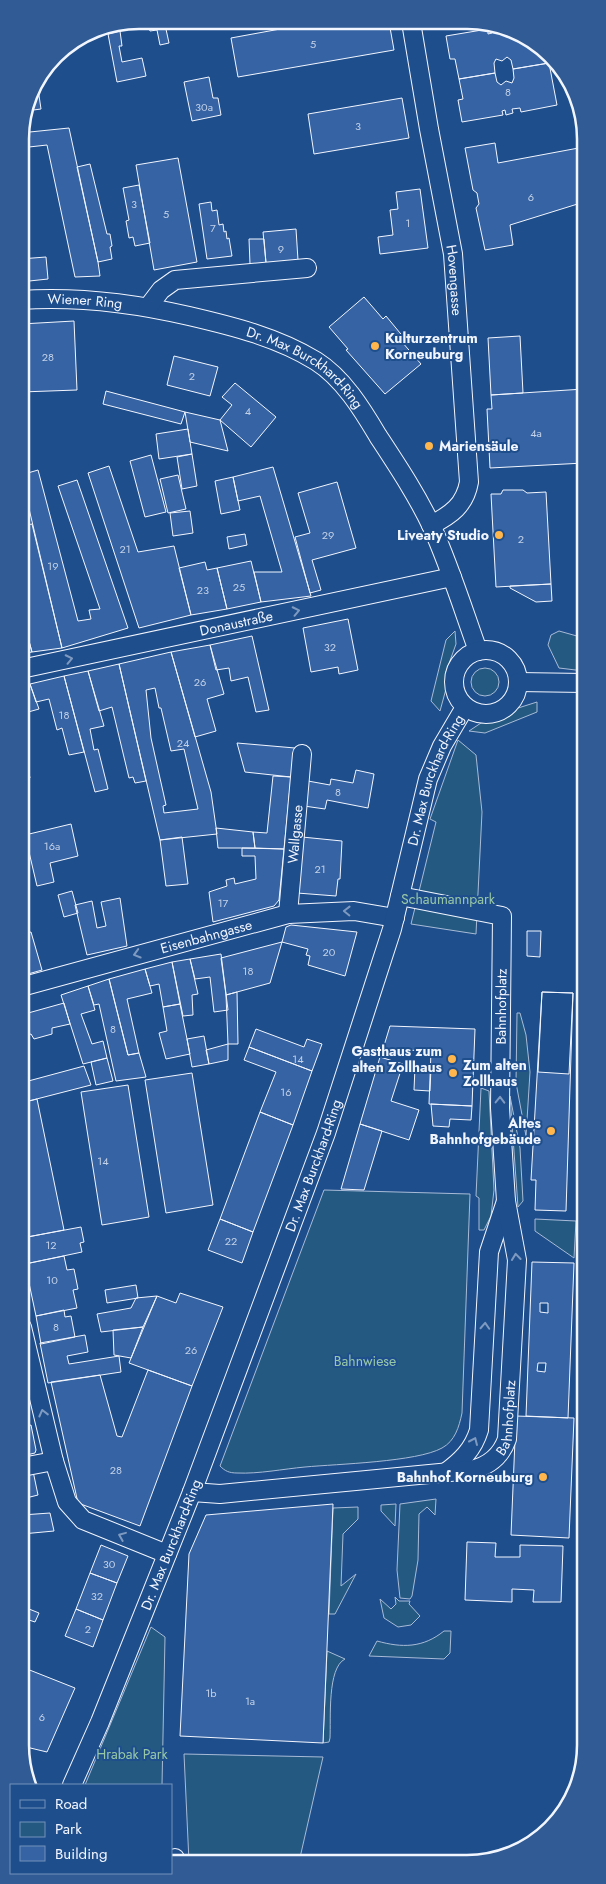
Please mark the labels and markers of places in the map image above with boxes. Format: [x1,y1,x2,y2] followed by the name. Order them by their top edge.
[385,328,478,364] place label: Kulturzentrum Korneuburg
[369,340,381,352] marker: Kulturzentrum Korneuburg
[439,436,519,456] place label: Mariensäule
[423,440,435,452] marker: Mariensäule
[397,525,489,545] place label: Liveaty Studio
[493,529,505,541] marker: Liveaty Studio
[351,1041,443,1077] place label: Gasthaus zum alten Zollhaus
[446,1053,458,1065] marker: Gasthaus zum alten Zollhaus
[463,1055,527,1091] place label: Zum alten Zollhaus
[447,1067,459,1079] marker: Zum alten Zollhaus
[430,1113,542,1149] place label: Altes Bahnhofgebäude
[545,1125,557,1137] marker: Altes Bahnhofgebäude
[397,1467,533,1487] place label: Bahnhof Korneuburg
[537,1471,549,1483] marker: Bahnhof Korneuburg

